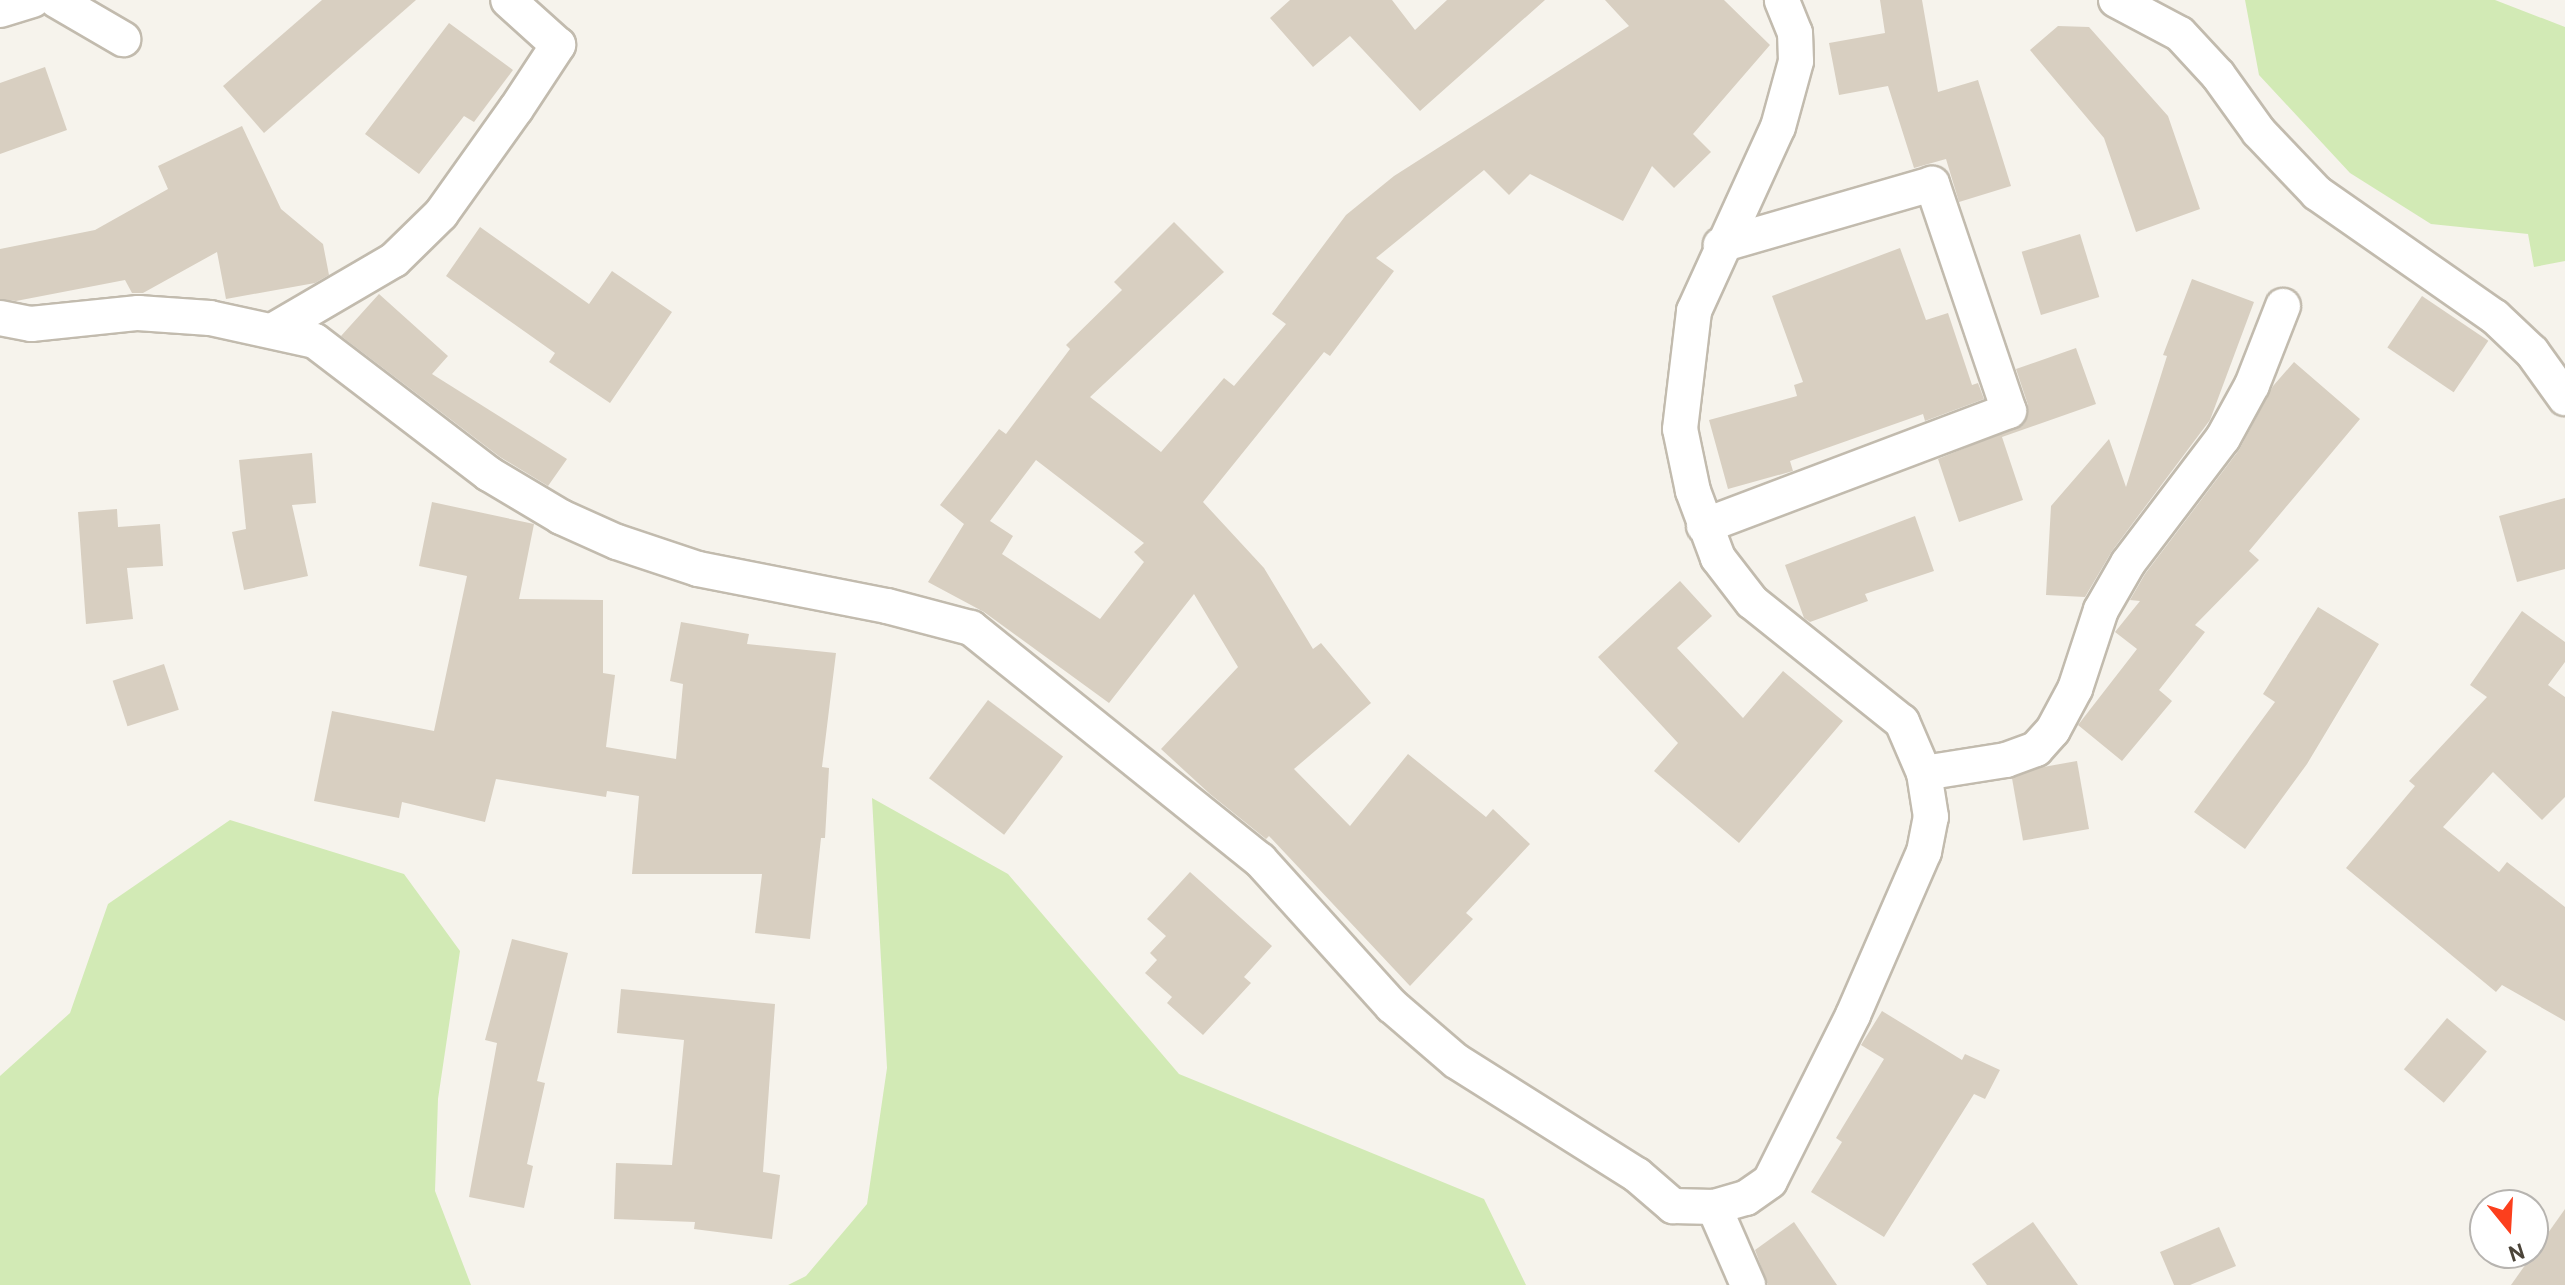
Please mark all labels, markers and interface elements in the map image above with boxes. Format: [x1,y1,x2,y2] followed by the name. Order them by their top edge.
[2469,1189,2549,1269] north arrow
[2504,1235,2528,1266] text: N

